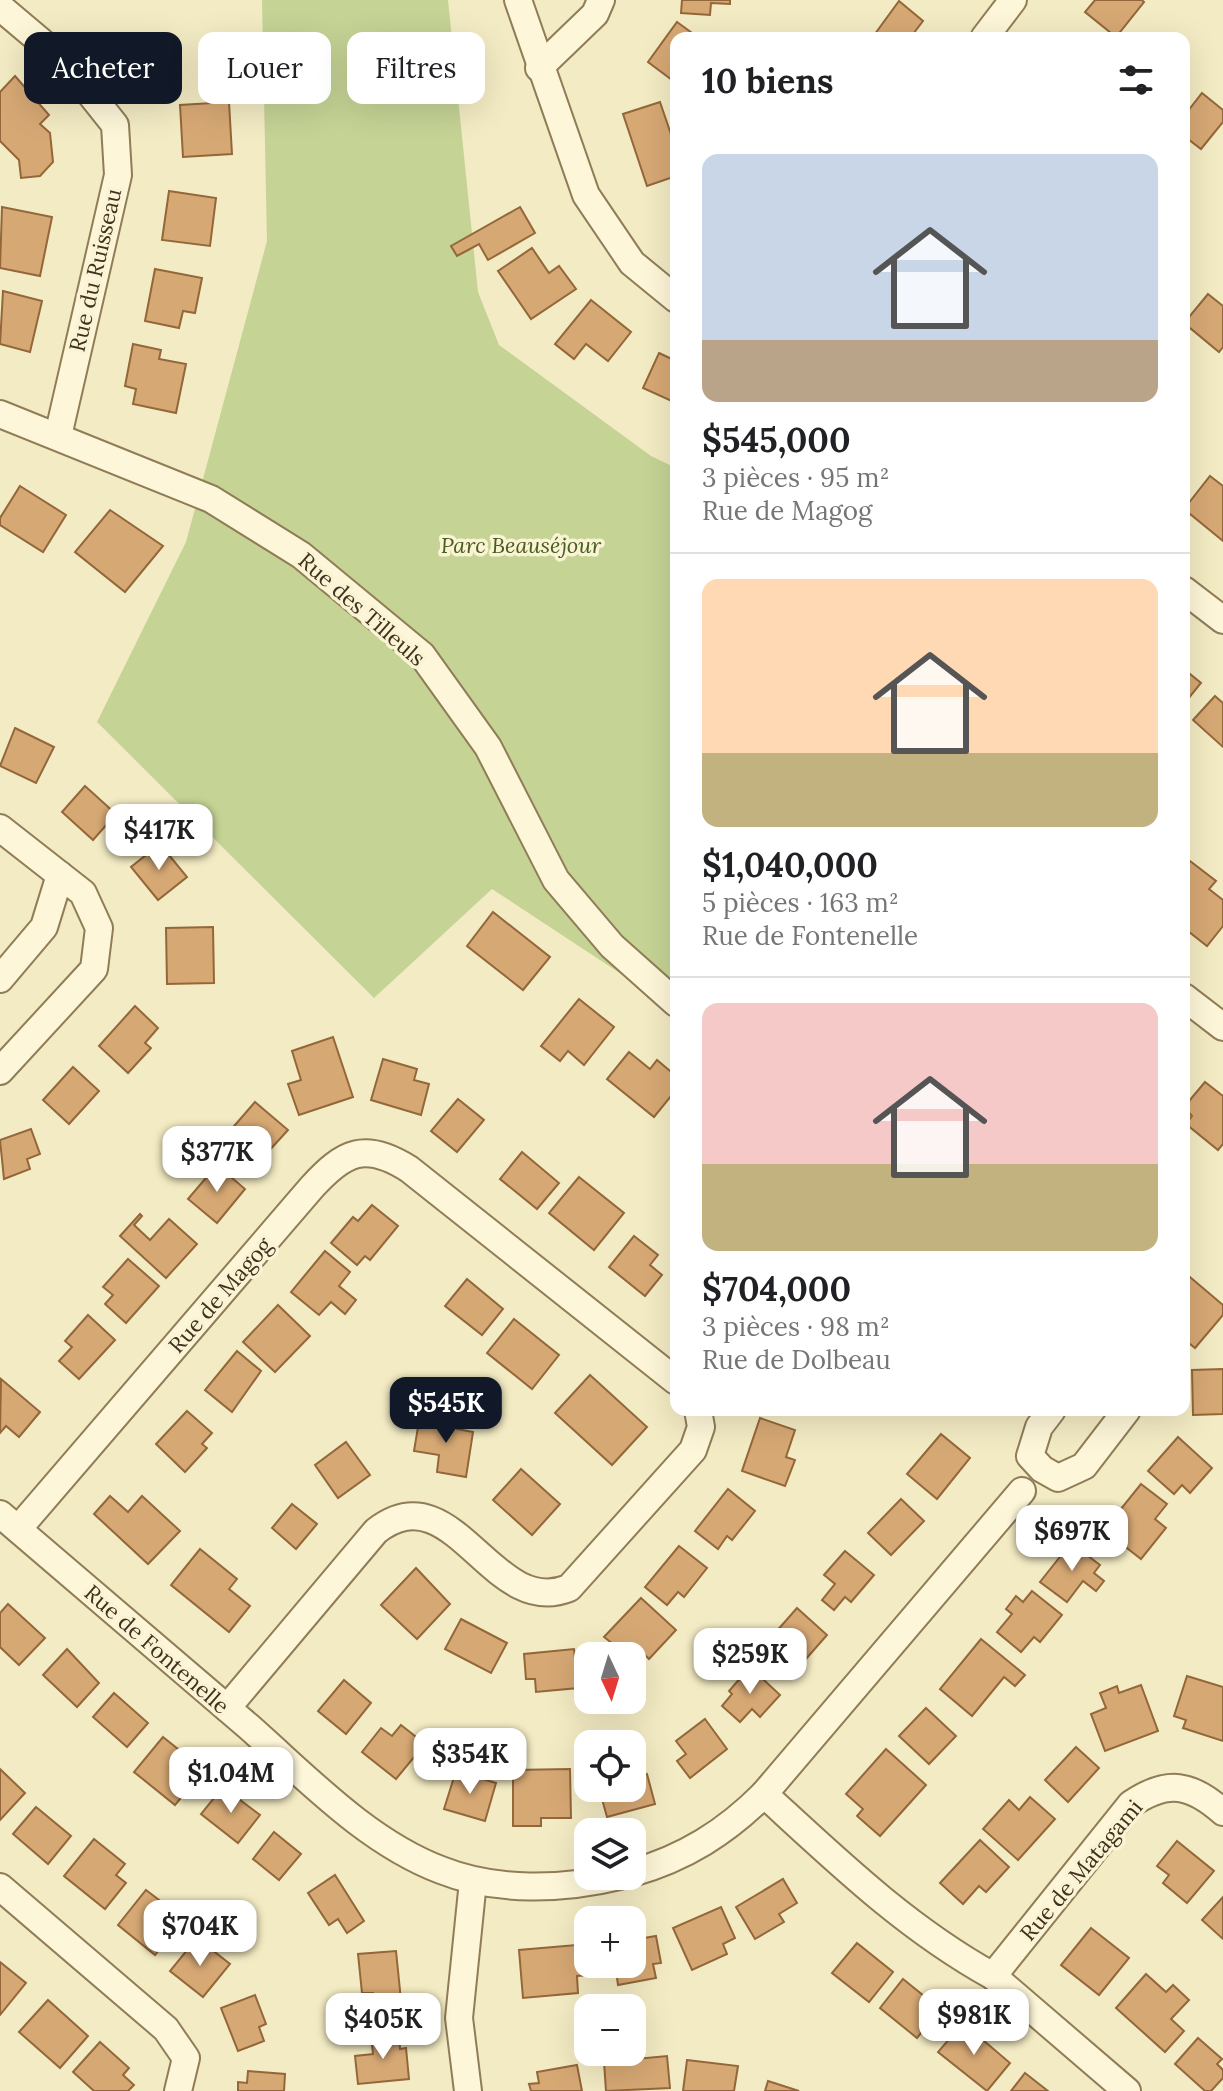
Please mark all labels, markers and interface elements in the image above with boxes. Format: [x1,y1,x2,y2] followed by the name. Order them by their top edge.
[24,32,182,104] chip: Acheter
[198,32,331,104] chip: Louer
[347,32,485,104] chip: Filtres
[1114,58,1158,102] icon: filters
[702,59,833,102] text: 10 biens
[63,186,127,354] street label: Rue du Ruisseau
[858,206,1002,350] icon: home
[702,418,851,461] text: $545,000
[702,461,889,494] text: 3 pièces · 95 m²
[702,494,872,527] text: Rue de Magog
[441,531,602,559] park label: Parc Beauséjour
[293,546,431,672] street label: Rue des Tilleuls
[858,631,1002,775] icon: home
[103,804,215,872] pin: $417K
[124,813,194,846] text: $417K
[702,843,878,886] text: $1,040,000
[702,886,899,919] text: 5 pièces · 163 m²
[702,919,918,952] text: Rue de Fontenelle
[858,1055,1002,1199] icon: home
[161,1126,273,1194] pin: $377K
[180,1135,254,1168] text: $377K
[162,1231,278,1359] street label: Rue de Magog
[702,1267,851,1310] text: $704,000
[702,1310,890,1343] text: 3 pièces · 98 m²
[702,1343,891,1376] text: Rue de Dolbeau
[390,1377,502,1445] pin: $545K
[408,1386,484,1419] text: $545K
[1016,1505,1128,1573] pin: $697K
[1034,1514,1110,1547] text: $697K
[79,1578,235,1720] street label: Rue de Fontenelle
[694,1628,806,1696] pin: $259K
[712,1637,788,1670] text: $259K
[574,1642,646,1714] north arrow
[574,1642,646,2066] map controls
[414,1728,526,1796] pin: $354K
[574,1730,646,1802] button: locate
[432,1737,508,1770] text: $354K
[166,1747,296,1815] pin: $1.04M
[187,1756,275,1789] text: $1.04M
[1014,1794,1148,1946] street label: Rue de Matagami
[574,1818,646,1890] button: layers
[144,1900,256,1968] pin: $704K
[574,1906,646,1978] button: +
[162,1909,238,1942] text: $704K
[918,1989,1030,2057] pin: $981K
[327,1993,439,2061] pin: $405K
[574,1994,646,2066] button: −
[937,1998,1011,2031] text: $981K
[344,2002,422,2035] text: $405K

